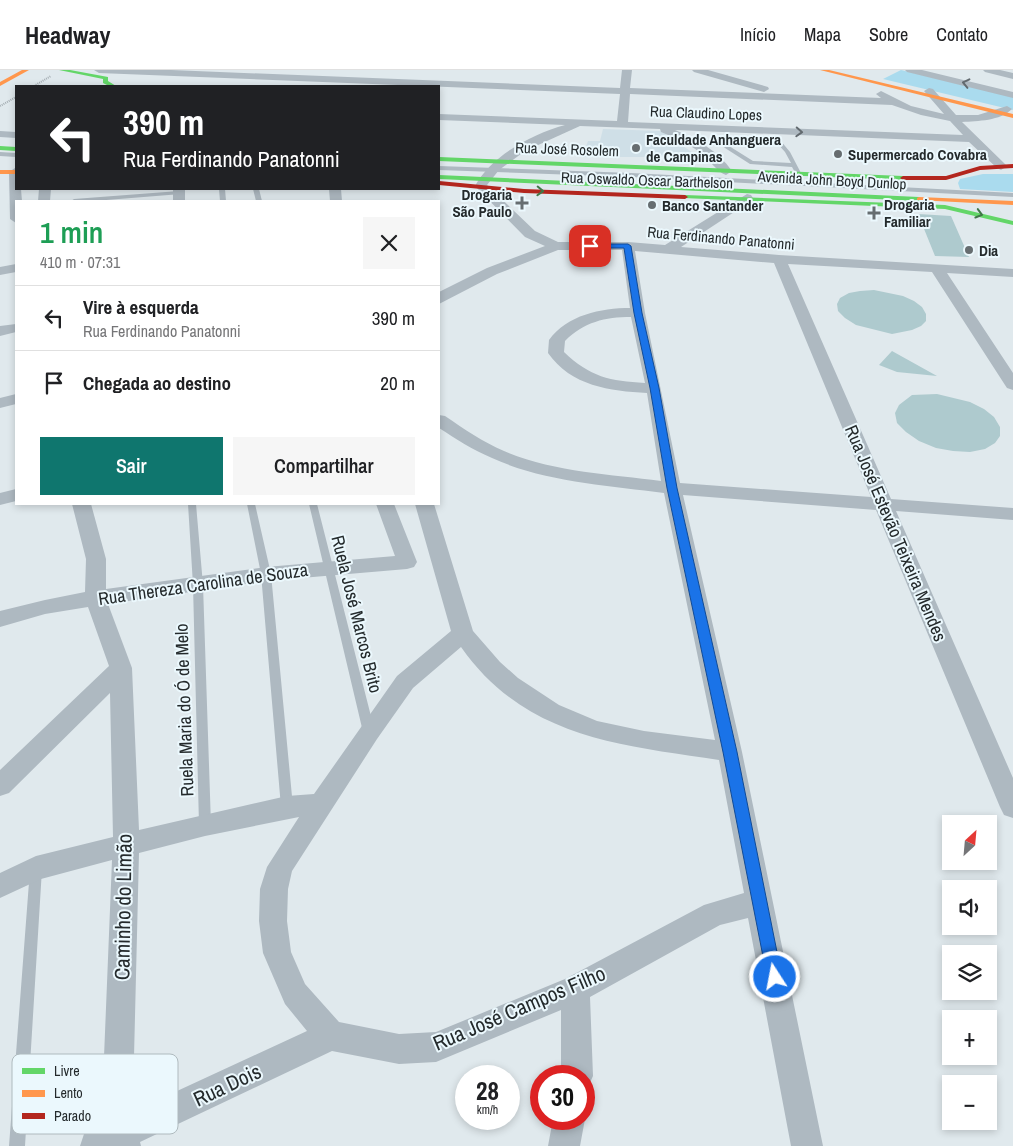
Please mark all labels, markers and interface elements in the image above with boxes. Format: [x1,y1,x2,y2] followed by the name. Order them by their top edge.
[25,19,110,51] text: Headway
[740,22,776,47] text: Início
[804,22,841,47] text: Mapa
[869,22,908,47] text: Sobre
[936,22,988,47] text: Contato
[961,78,970,89] one-way arrow
[123,99,204,146] text: 390 m
[650,101,762,125] street label: Rua Claudino Lopes
[40,105,105,170] icon: left
[795,126,803,137] one-way arrow
[646,129,781,167] place label: Faculdade Anhanguera de Campinas
[515,137,619,161] street label: Rua José Rosolem
[630,142,642,154] marker: Faculdade Anhanguera de Campinas
[123,144,340,174] text: Rua Ferdinando Panatonni
[848,144,987,165] place label: Supermercado Covabra
[832,148,844,160] marker: Supermercado Covabra
[756,166,907,194] street label: Avenida John Boyd Dunlop
[561,167,733,193] street label: Rua Oswaldo Oscar Barthelson
[453,184,512,222] place label: Drogaria São Paulo
[536,186,544,196] one-way arrow
[884,194,935,232] place label: Drogaria Familiar
[662,195,763,216] place label: Banco Santander
[516,197,528,209] marker: Drogaria São Paulo
[646,199,658,211] marker: Banco Santander
[868,207,880,219] marker: Drogaria Familiar
[975,209,983,219] one-way arrow
[40,212,103,252] text: 1 min
[363,217,415,269] button: close
[646,221,796,255] street label: Rua Ferdinando Panatonni
[569,225,611,267] pin
[576,232,604,260] icon: arrive
[979,240,998,261] place label: Dia
[963,244,975,256] marker: Dia
[40,251,120,273] text: 410 m · 07:31
[83,294,199,320] text: Vire à esquerda
[40,304,68,332] icon: left
[372,305,415,331] text: 390 m
[83,320,241,342] text: Rua Ferdinando Panatonni
[40,369,68,397] icon: arrive
[83,370,231,396] text: Chegada ao destino
[380,370,415,396] text: 20 m
[839,421,953,645] street label: Rua José Estevão Teixeira Mendes
[40,437,223,495] button: Sair
[233,437,415,495] button: Compartilhar
[325,533,389,695] street label: Ruela José Marcos Brito
[97,557,309,611] street label: Rua Thereza Carolina de Souza
[168,623,200,797] street label: Ruela Maria do Ó de Melo
[942,815,998,870] north arrow
[942,815,997,1130] map controls
[107,834,139,980] street label: Caminho do Limão
[942,880,997,935] button: sound
[942,945,997,1000] button: layers
[748,950,800,1002] position arrow
[428,959,610,1057] street label: Rua José Campos Filho
[942,1010,997,1065] button: +
[12,1054,178,1134] legend
[188,1057,266,1113] street label: Rua Dois
[54,1062,80,1080] text: Livre
[530,1065,595,1130] speed limit sign: 30
[476,1074,499,1108] text: 28
[942,1075,997,1130] button: −
[54,1084,83,1102] text: Lento
[477,1102,498,1118] text: km/h
[54,1107,91,1125] text: Parado

